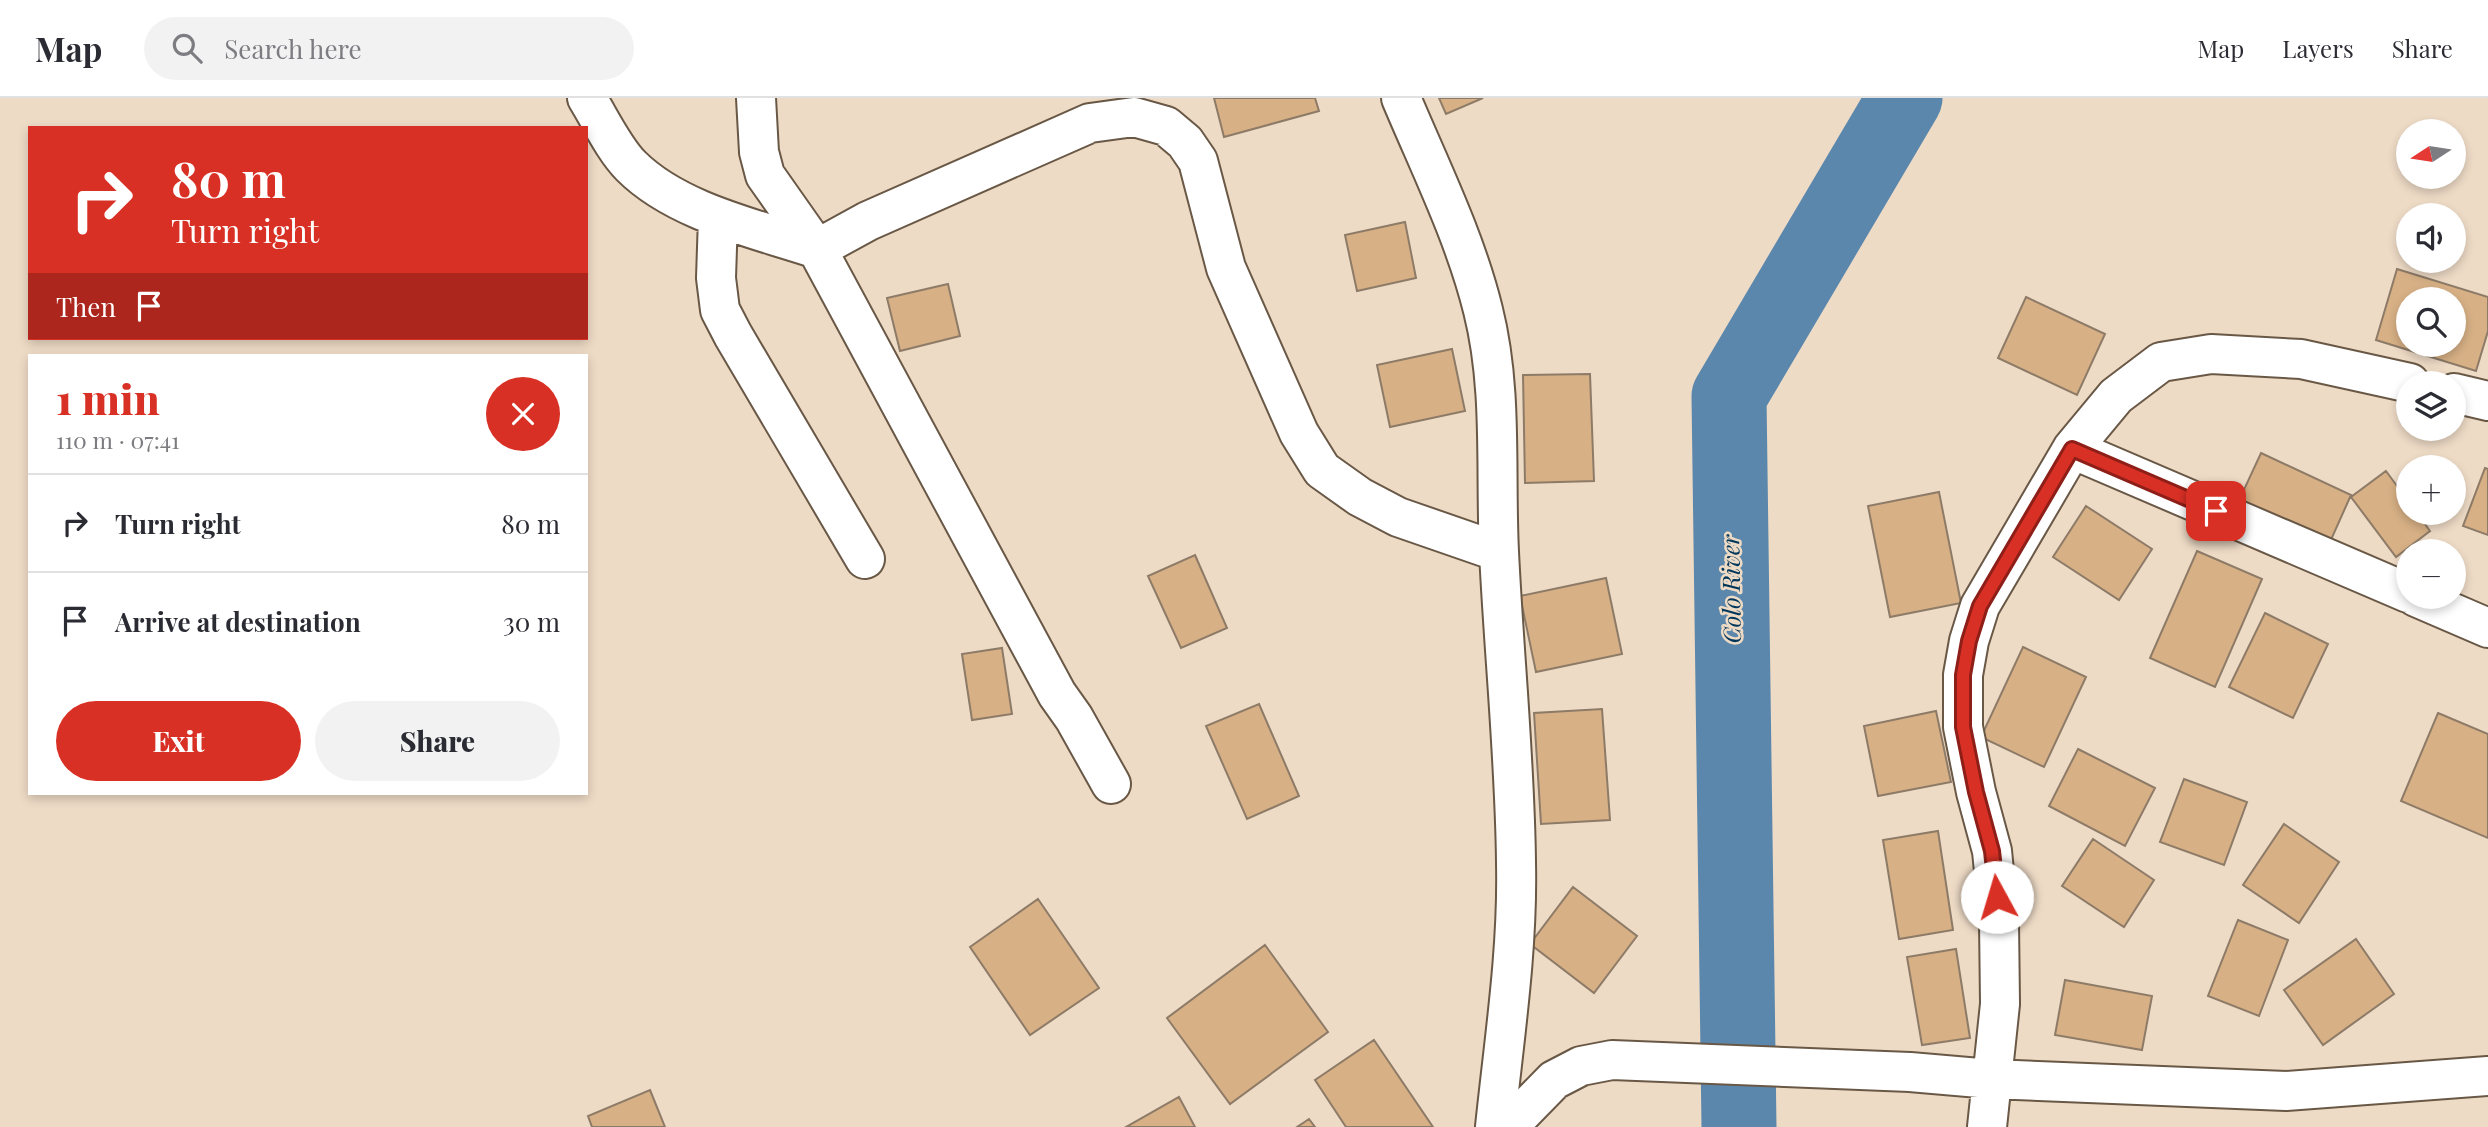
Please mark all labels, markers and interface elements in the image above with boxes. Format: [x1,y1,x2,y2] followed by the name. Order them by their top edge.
[144,17,634,80] search box
[35,26,102,70] text: Map
[168,29,206,67] icon: search
[224,31,362,66] text: Search here
[2198,32,2244,64] text: Map
[2282,32,2354,64] text: Layers
[2392,32,2453,64] text: Share
[2396,119,2466,189] north arrow
[2396,119,2466,609] map controls
[171,145,286,210] text: 80 m
[56,154,147,245] icon: right
[2396,203,2466,273] button: sound
[171,208,319,251] text: Turn right
[130,287,168,325] icon: arrive
[2396,287,2466,357] button: search
[56,289,116,324] text: Then
[56,370,160,426] text: 1 min
[2396,371,2466,441] button: layers
[486,377,560,451] button: close
[56,424,180,455] text: 110 m · 07:41
[2396,455,2466,525] button: +
[2186,481,2246,541] pin
[2197,492,2235,530] icon: arrive
[56,504,94,542] icon: right
[115,506,241,541] text: Turn right
[501,506,560,541] text: 80 m
[1713,534,1747,644] water label: Colo River
[2396,539,2466,609] button: −
[56,602,94,640] icon: arrive
[115,604,361,639] text: Arrive at destination
[503,604,560,639] text: 30 m
[56,701,301,781] button: Exit
[315,701,560,781] button: Share
[1960,860,2034,934] position arrow

